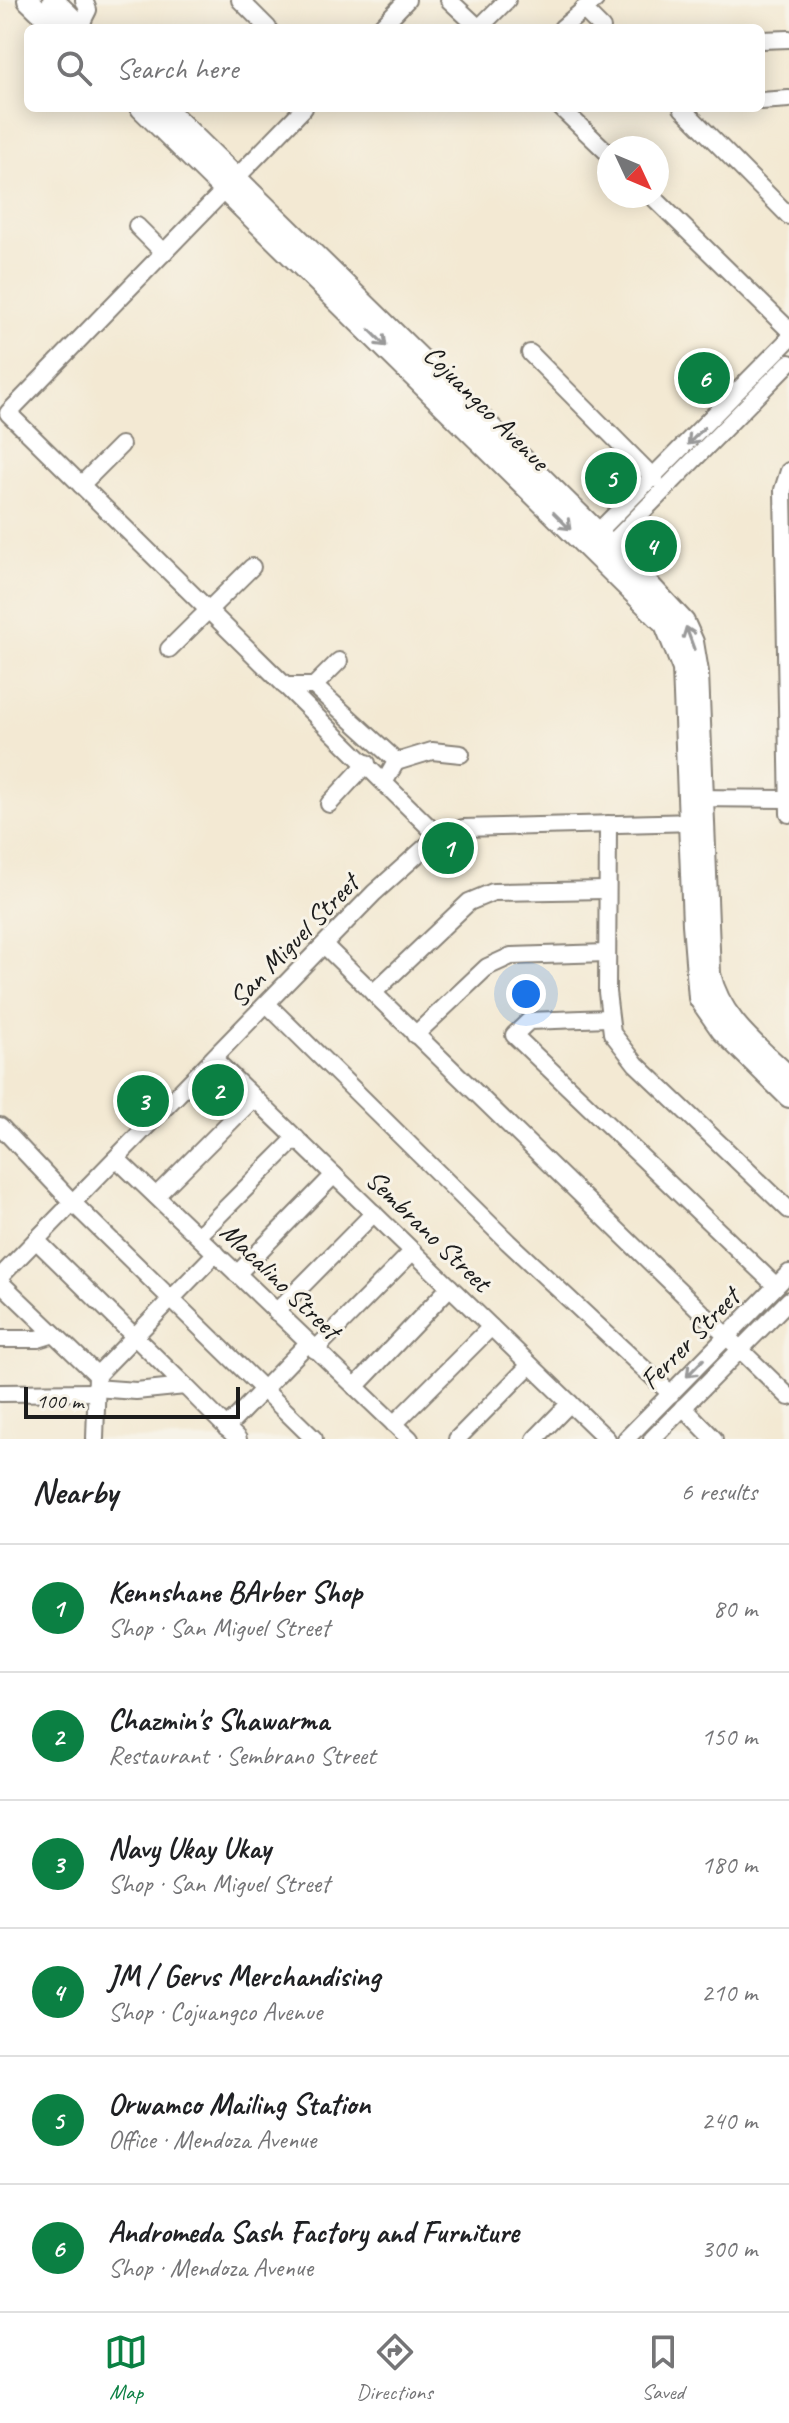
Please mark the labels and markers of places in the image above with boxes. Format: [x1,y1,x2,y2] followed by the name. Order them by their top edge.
[678,348,730,408] pin: 6
[585,448,637,508] pin: 5
[625,516,677,576] pin: 4
[422,818,474,878] pin: 1
[192,1060,244,1120] pin: 2
[117,1071,169,1131] pin: 3

